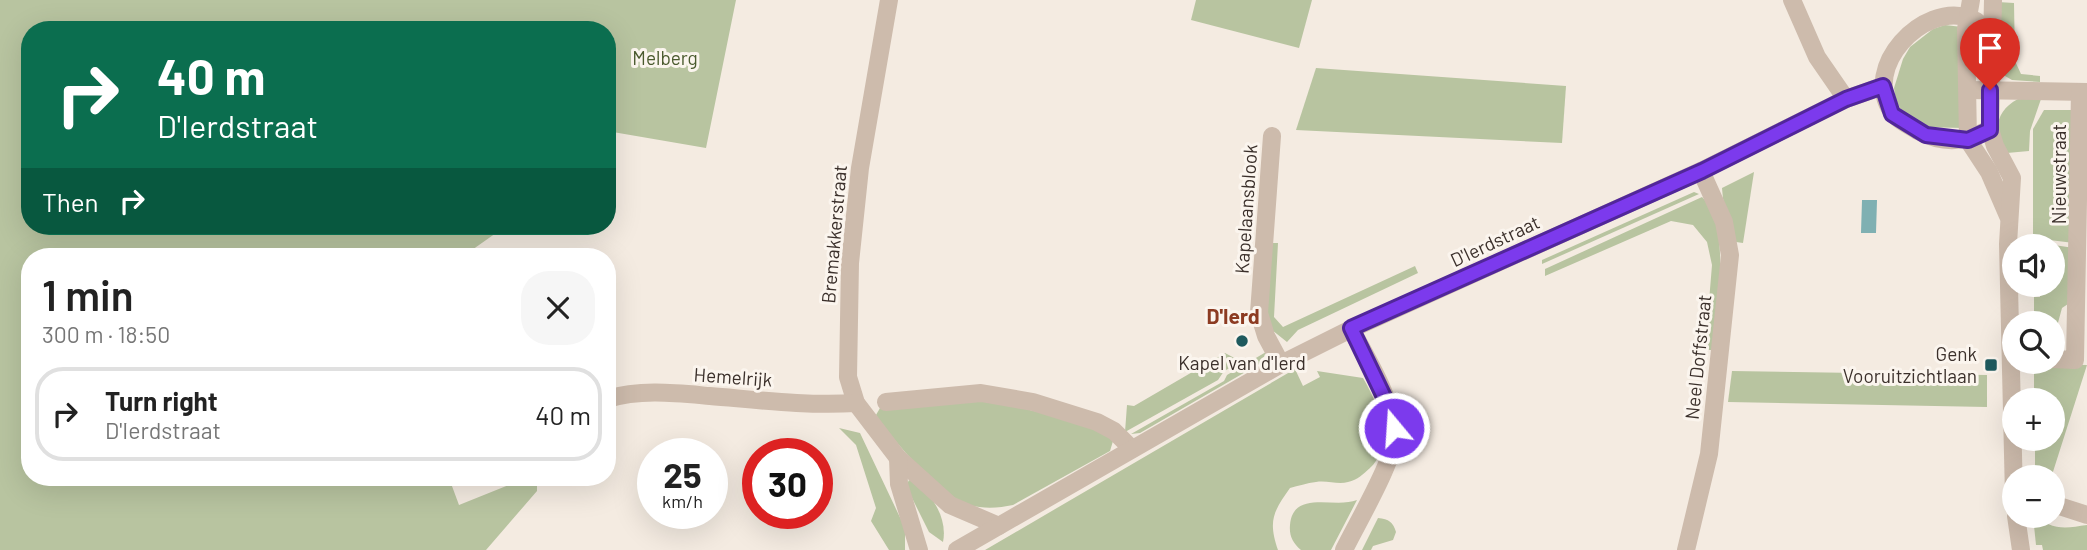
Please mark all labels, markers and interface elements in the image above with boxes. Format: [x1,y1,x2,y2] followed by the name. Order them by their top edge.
[1960,18,2020,90] pin
[1971,29,2009,67] icon: arrive
[157,46,265,105] text: 40 m
[632,46,698,69] park label: Melberg
[42,49,133,140] icon: right
[157,106,318,144] text: D'Ierdstraat
[2047,124,2070,224] street label: Nieuwstraat
[1229,143,1262,275] street label: Kapelaansblook
[816,164,851,304] street label: Bremakkerstraat
[113,182,151,220] icon: right
[42,186,99,217] text: Then
[1447,210,1543,271] street label: D'Ierdstraat
[2002,234,2065,528] map controls
[2002,234,2065,297] button: sound
[42,269,134,319] text: 1 min
[521,271,595,345] button: close
[1679,293,1716,421] street label: Neel Doffstraat
[1206,303,1260,328] district label: D'Ierd
[2002,311,2065,374] button: search
[42,320,170,348] text: 300 m · 18:50
[1234,333,1250,349] marker: Kapel van d'Ierd
[1843,342,1977,387] place label: Genk Vooruitzichtlaan
[1178,351,1306,374] place label: Kapel van d'Ierd
[1983,357,1999,373] marker: Genk Vooruitzichtlaan
[693,362,773,391] street label: Hemelrijk
[105,385,218,416] text: Turn right
[2002,388,2065,451] button: +
[1357,391,1431,465] position arrow
[46,395,84,433] icon: right
[535,399,591,430] text: 40 m
[105,416,221,444] text: D'Ierdstraat
[742,438,833,529] speed limit sign: 30
[663,453,702,495] text: 25
[2002,465,2065,528] button: −
[662,490,703,512] text: km/h

